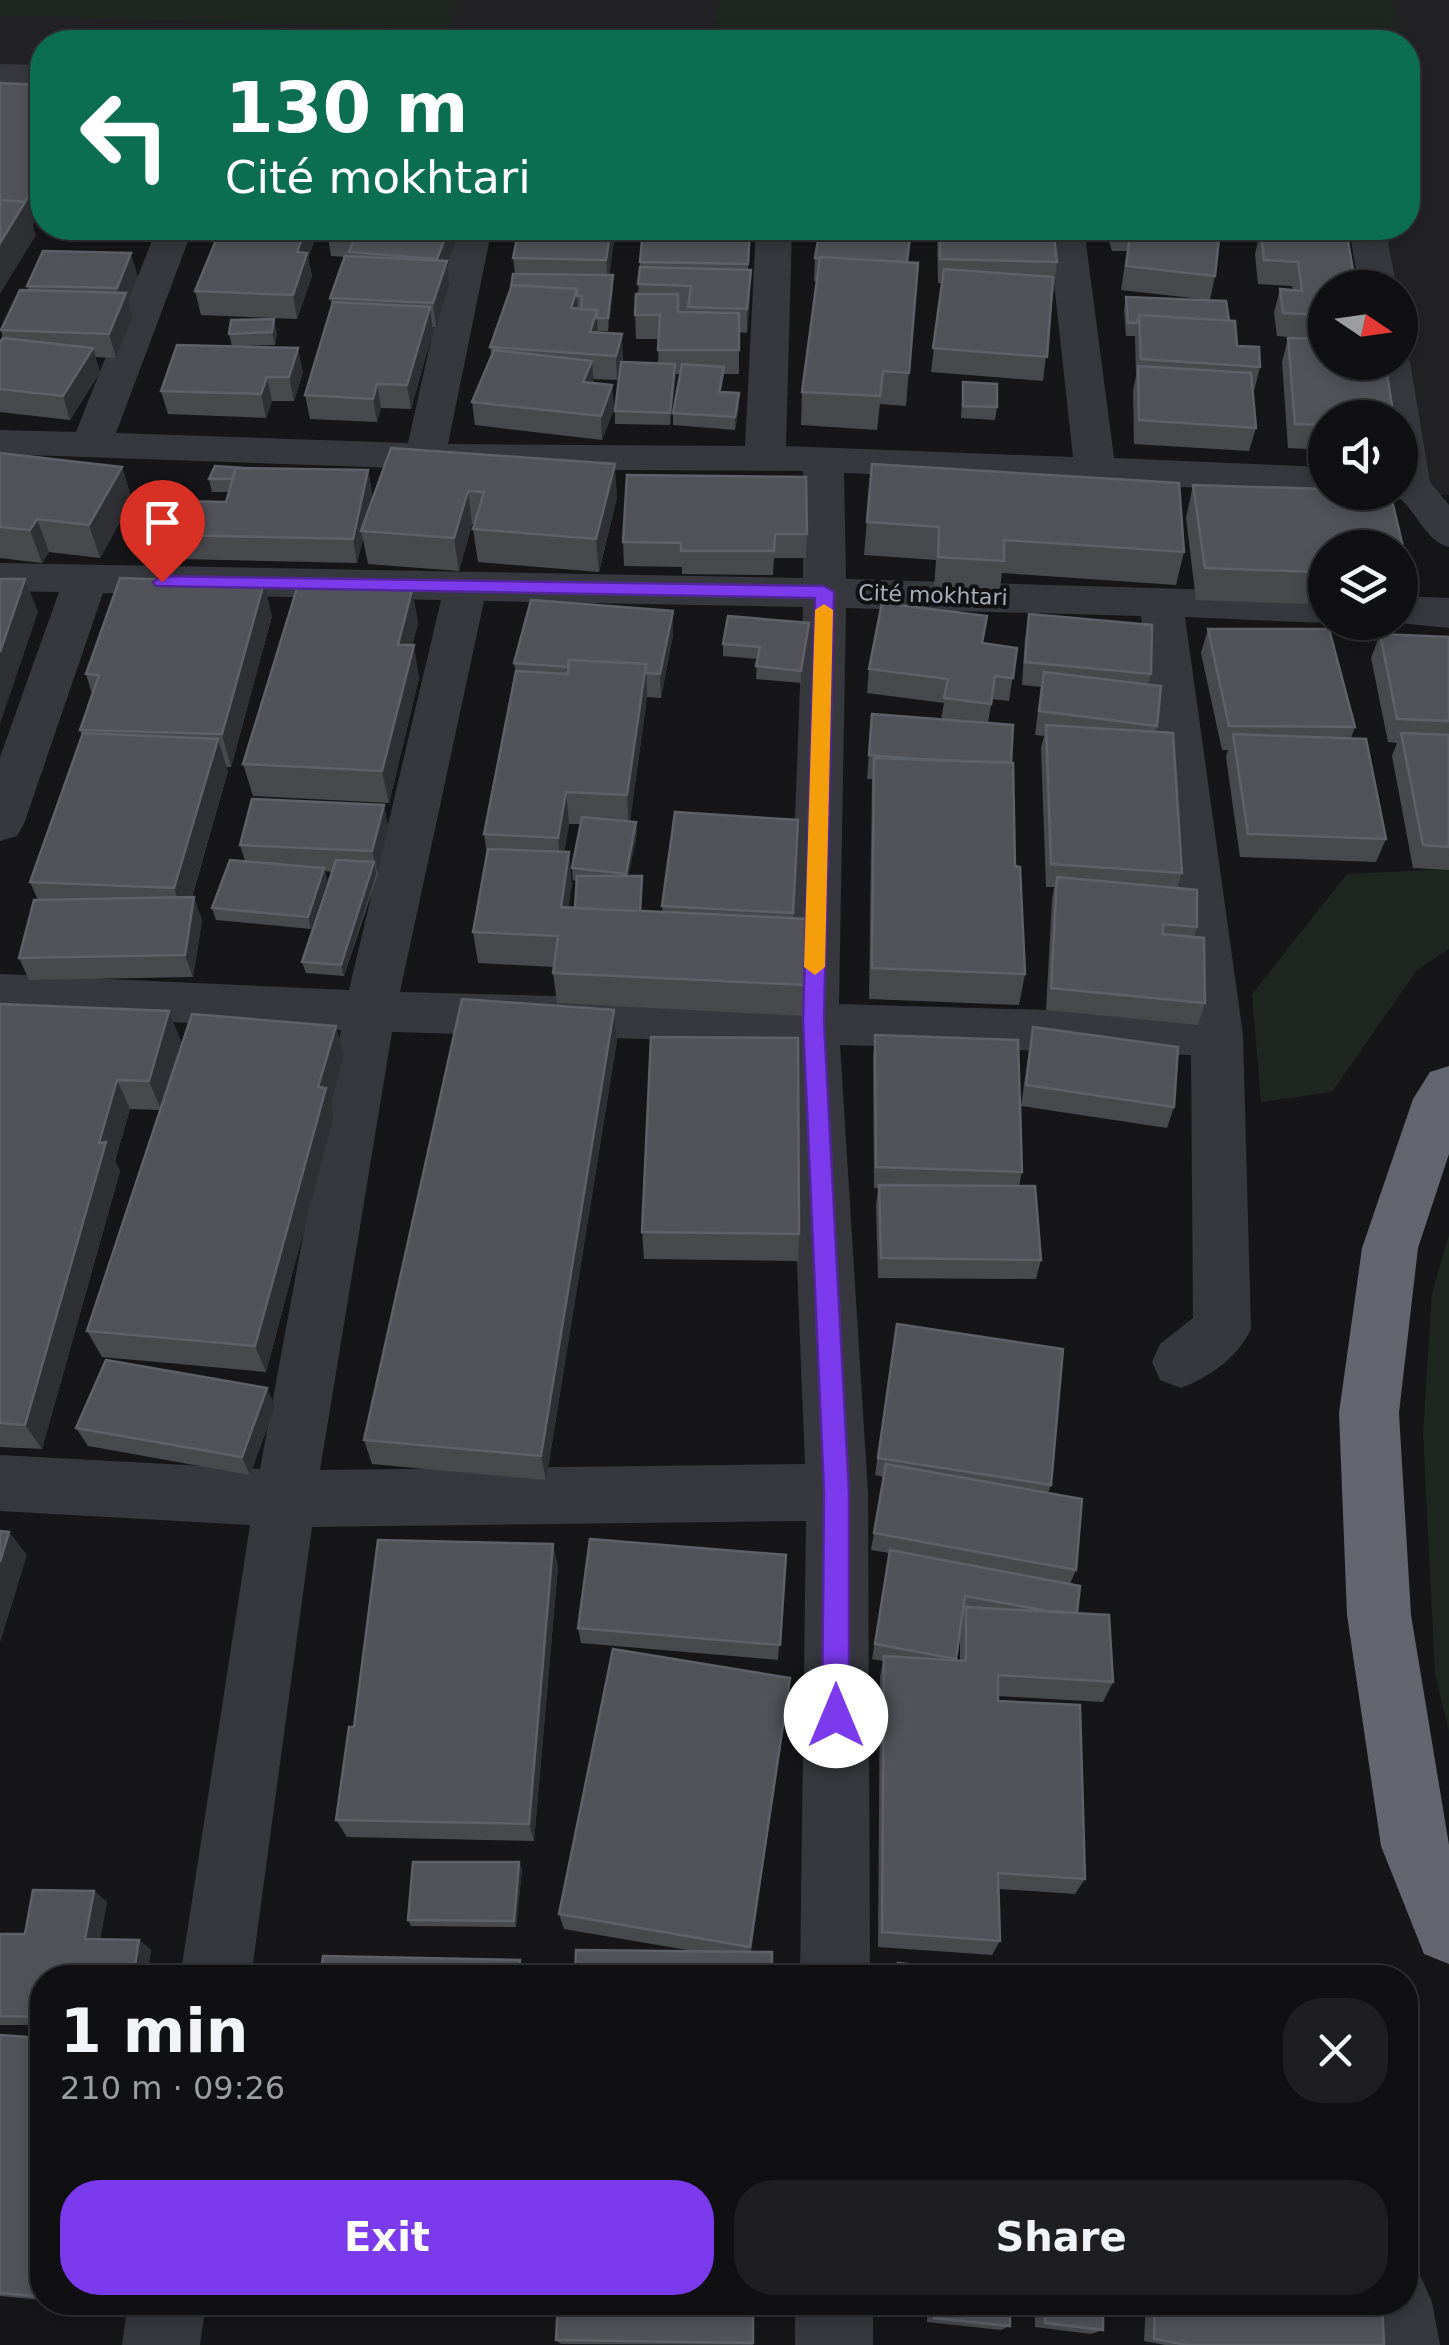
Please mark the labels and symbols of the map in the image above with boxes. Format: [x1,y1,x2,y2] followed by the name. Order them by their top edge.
[1308,270,1418,380] north arrow
[120,480,205,583] pin
[858,580,1008,610] street label: Cité mokhtari
[784,1664,888,1768] position arrow

